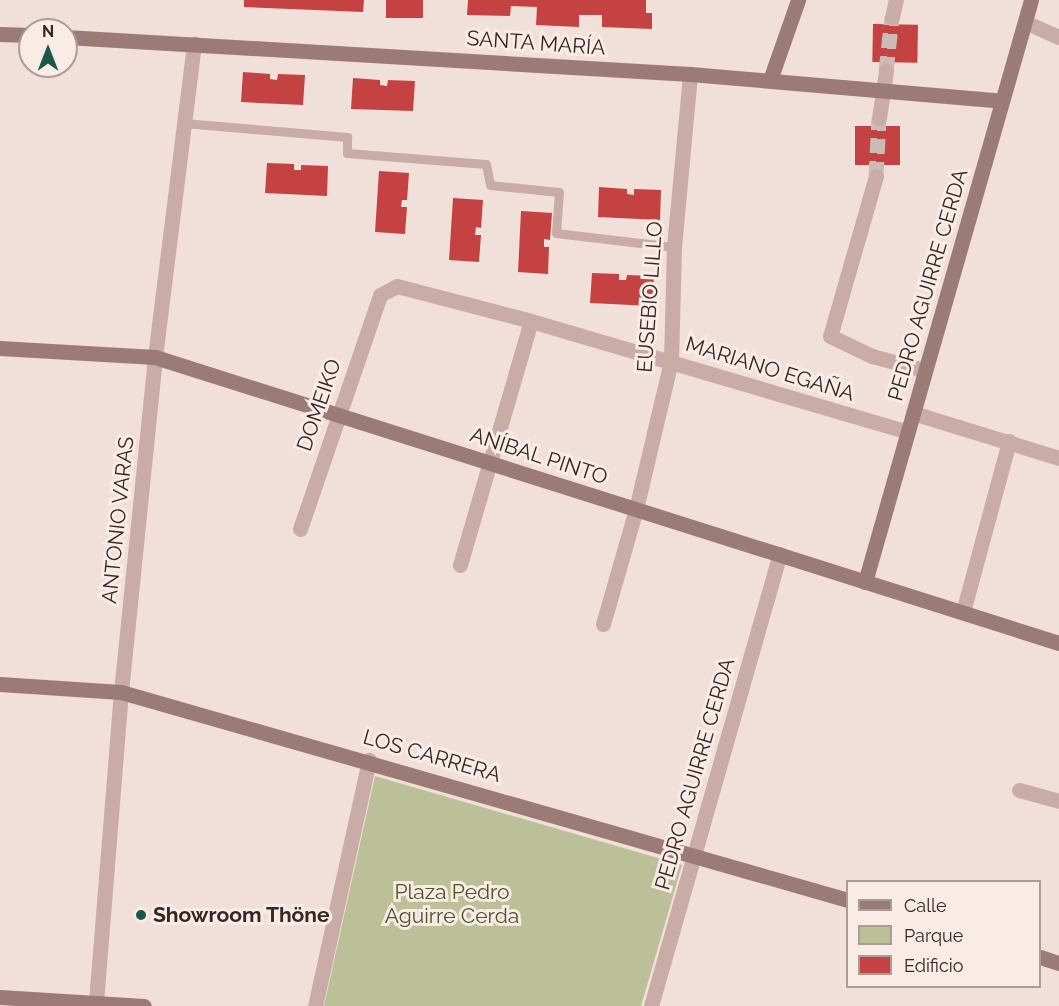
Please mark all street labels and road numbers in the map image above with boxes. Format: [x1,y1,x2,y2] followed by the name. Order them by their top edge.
[466,26,606,60] street label: SANTA MARÍA
[883,166,973,404] street label: PEDRO AGUIRRE CERDA
[632,221,668,373] street label: EUSEBIO LILLO
[683,331,857,407] street label: MARIANO EGAÑA
[292,356,346,454] street label: DOMEIKO
[467,422,611,490] street label: ANÍBAL PINTO
[97,435,139,605] street label: ANTONIO VARAS
[650,655,740,893] street label: PEDRO AGUIRRE CERDA
[360,724,504,788] street label: LOS CARRERA

